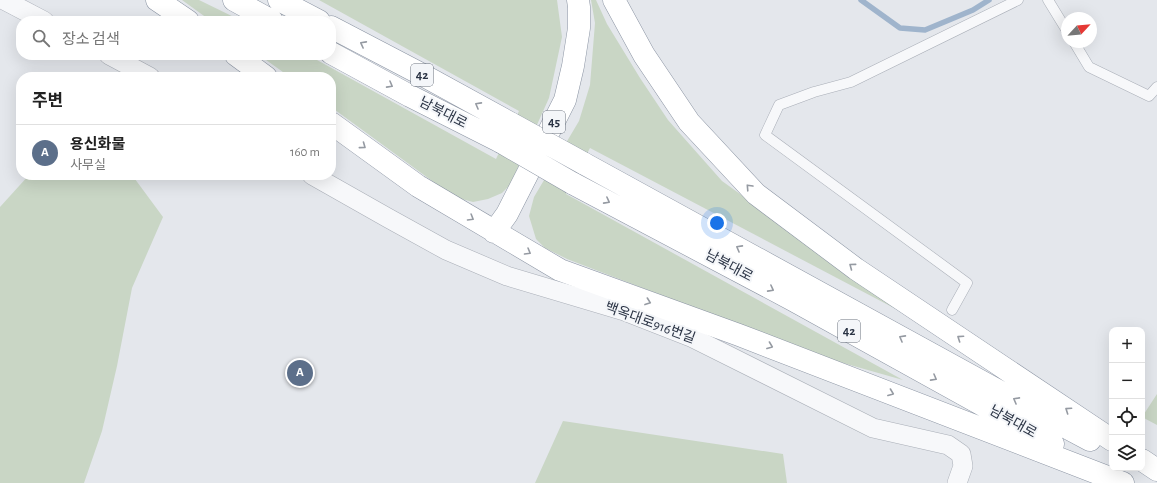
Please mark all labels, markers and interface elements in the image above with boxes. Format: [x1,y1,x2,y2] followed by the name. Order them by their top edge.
[1061,12,1097,48] north arrow
[16,16,336,60] search box
[30,27,52,49] icon: search
[62,32,120,47] text: 장소 검색
[360,41,368,49] one-way arrow
[411,64,433,86] road number: 42
[386,80,393,88] one-way arrow
[32,92,63,109] text: 주변
[417,94,470,131] street label: 남북대로
[475,102,482,110] one-way arrow
[543,111,565,133] road number: 45
[70,137,125,152] text: 용신화물
[358,141,365,148] one-way arrow
[41,146,49,159] text: A
[290,146,320,159] text: 160 m
[70,159,106,172] text: 사무실
[747,184,754,191] one-way arrow
[603,197,610,204] one-way arrow
[467,213,474,221] one-way arrow
[707,213,727,233] your location
[736,245,743,253] one-way arrow
[524,247,531,254] one-way arrow
[703,247,756,284] street label: 남북대로
[849,264,856,271] one-way arrow
[767,284,774,291] one-way arrow
[644,297,651,305] one-way arrow
[603,299,697,346] street label: 백옥대로916번길
[838,320,860,342] road number: 42
[1109,327,1145,471] map controls
[1109,327,1145,363] button: +
[899,335,906,342] one-way arrow
[957,335,964,343] one-way arrow
[766,342,773,350] one-way arrow
[287,358,313,388] pin: A
[1109,363,1145,399] button: −
[930,374,937,381] one-way arrow
[887,389,894,397] one-way arrow
[1013,398,1020,405] one-way arrow
[1109,399,1145,435] button: locate
[987,403,1040,441] street label: 남북대로
[1065,408,1072,415] one-way arrow
[1109,435,1145,471] button: layers

